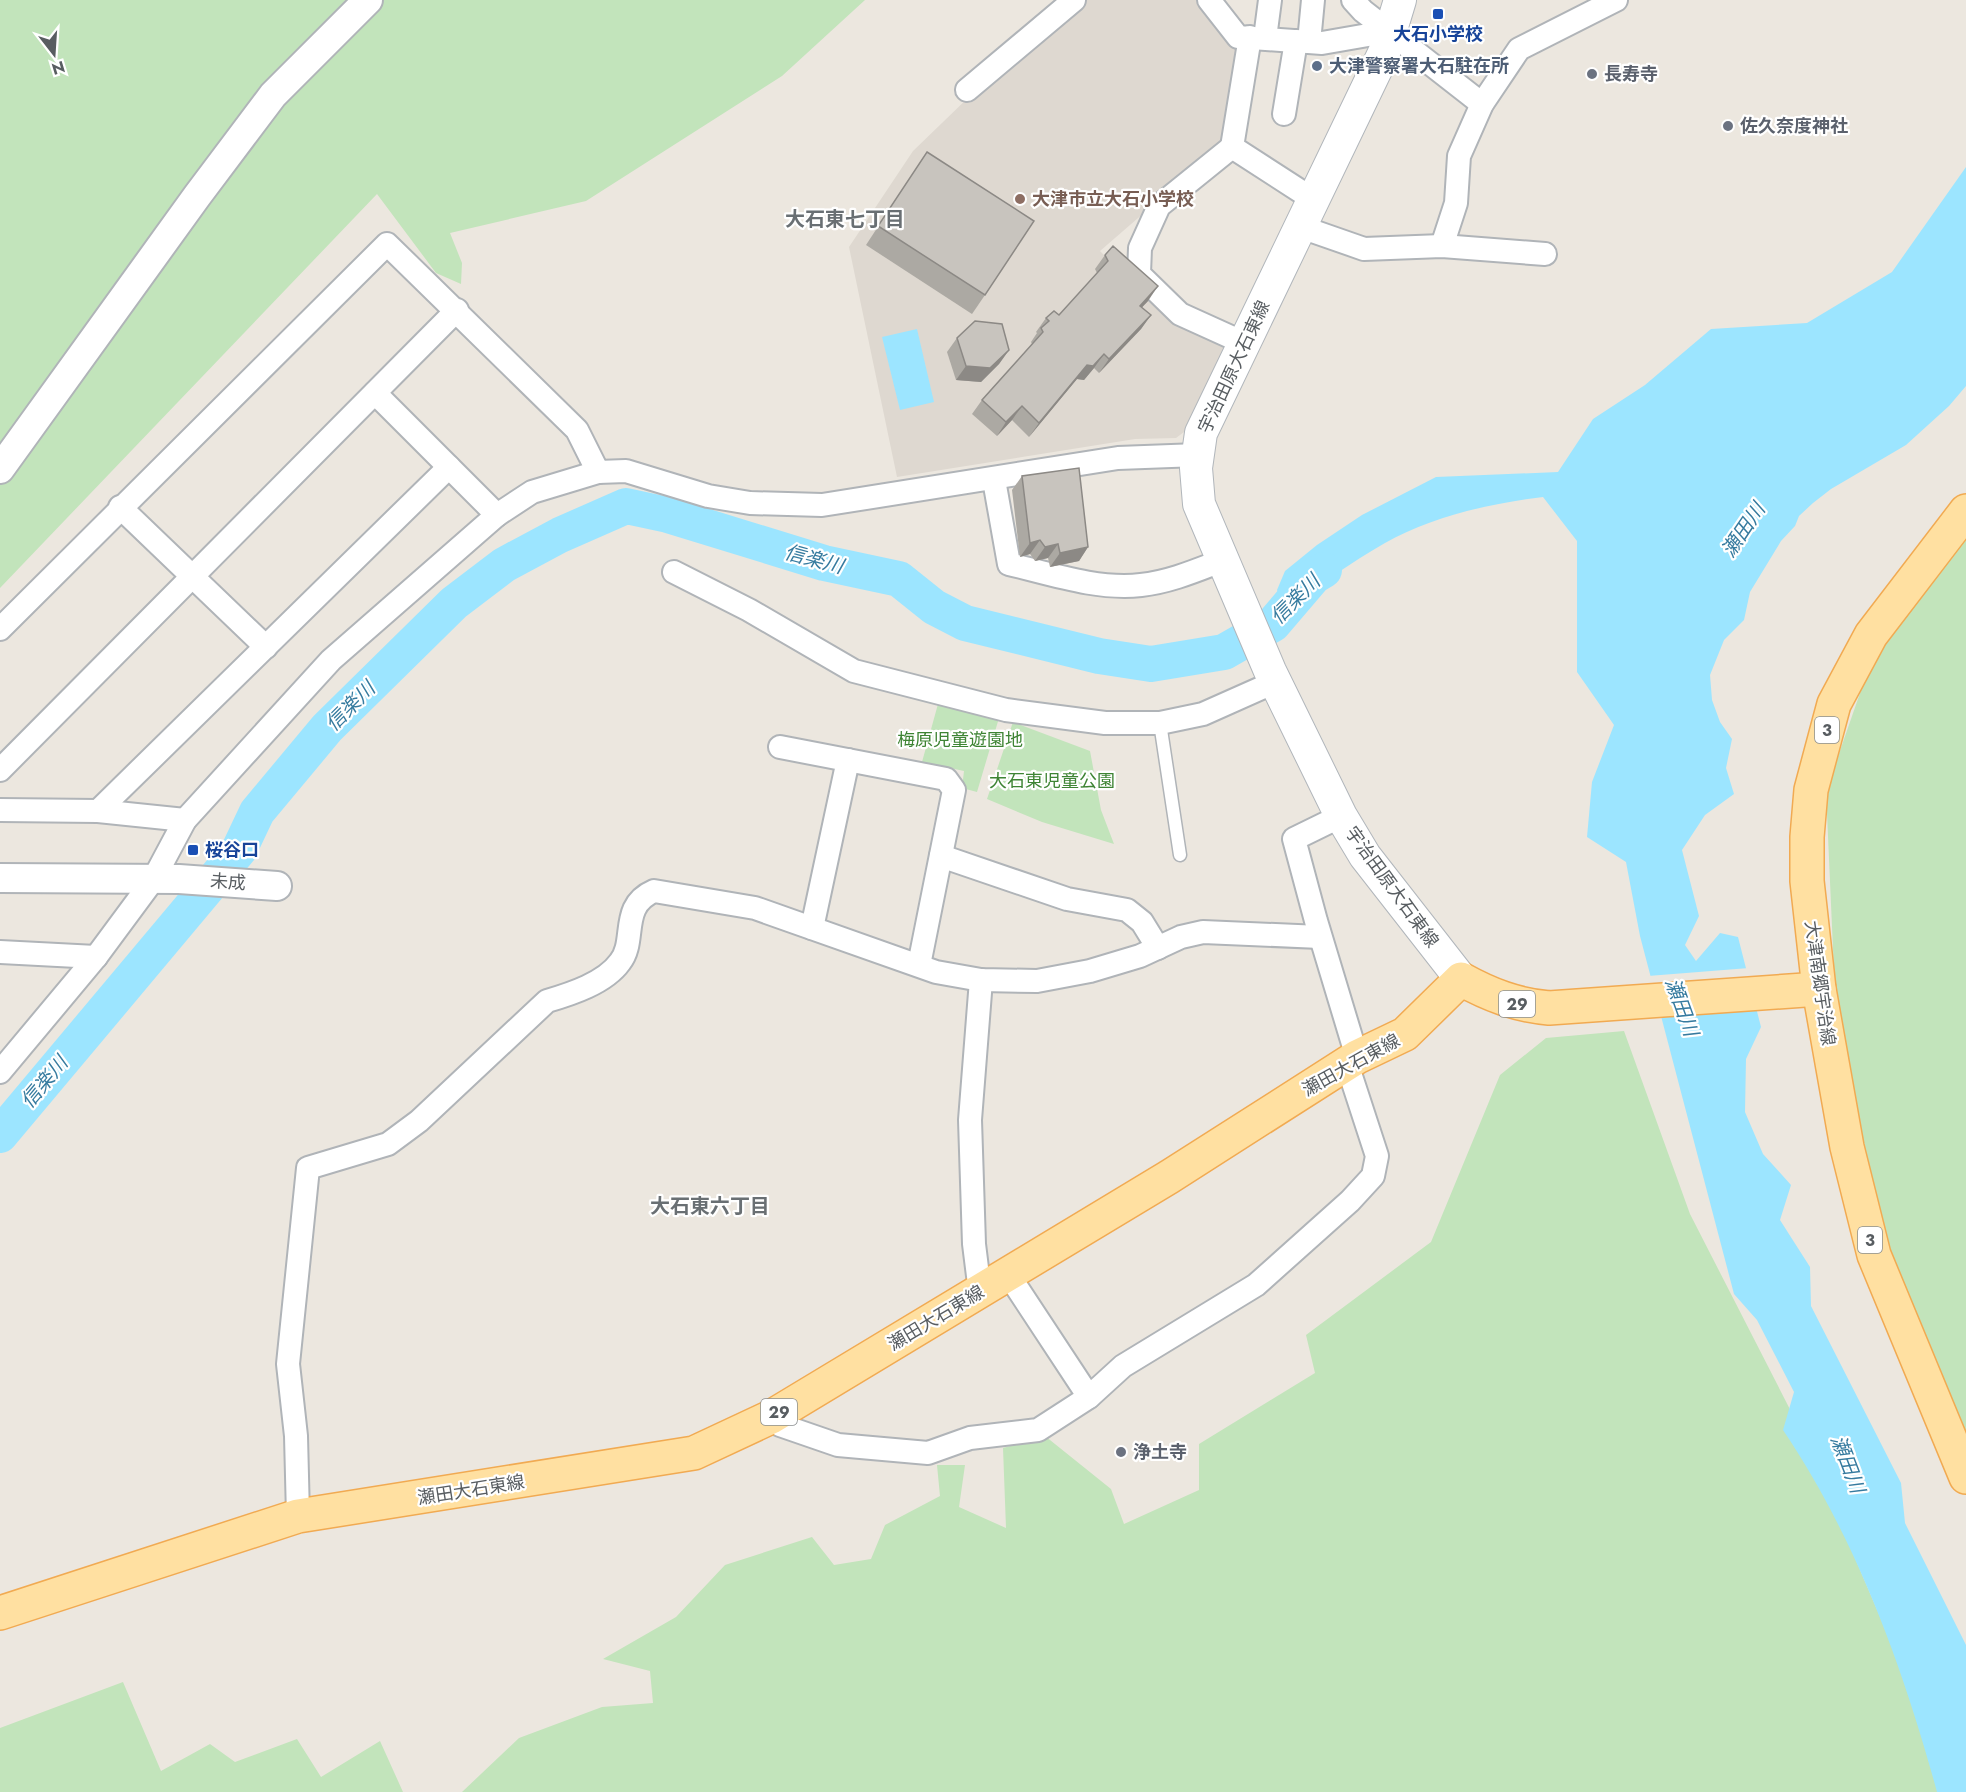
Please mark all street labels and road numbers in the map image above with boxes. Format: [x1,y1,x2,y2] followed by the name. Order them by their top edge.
[1192,296,1276,438] street label: 宇治田原大石東線
[1815,717,1839,743] road number: 3
[1339,821,1445,953] street label: 宇治田原大石東線
[209,868,247,896] street label: 未成
[1798,919,1842,1047] street label: 大津南郷宇治線
[1499,991,1535,1017] road number: 29
[1297,1027,1405,1103] street label: 瀬田大石東線
[1858,1227,1882,1253] road number: 3
[883,1279,989,1357] street label: 瀬田大石東線
[761,1399,797,1425] road number: 29
[416,1469,526,1511] street label: 瀬田大石東線

